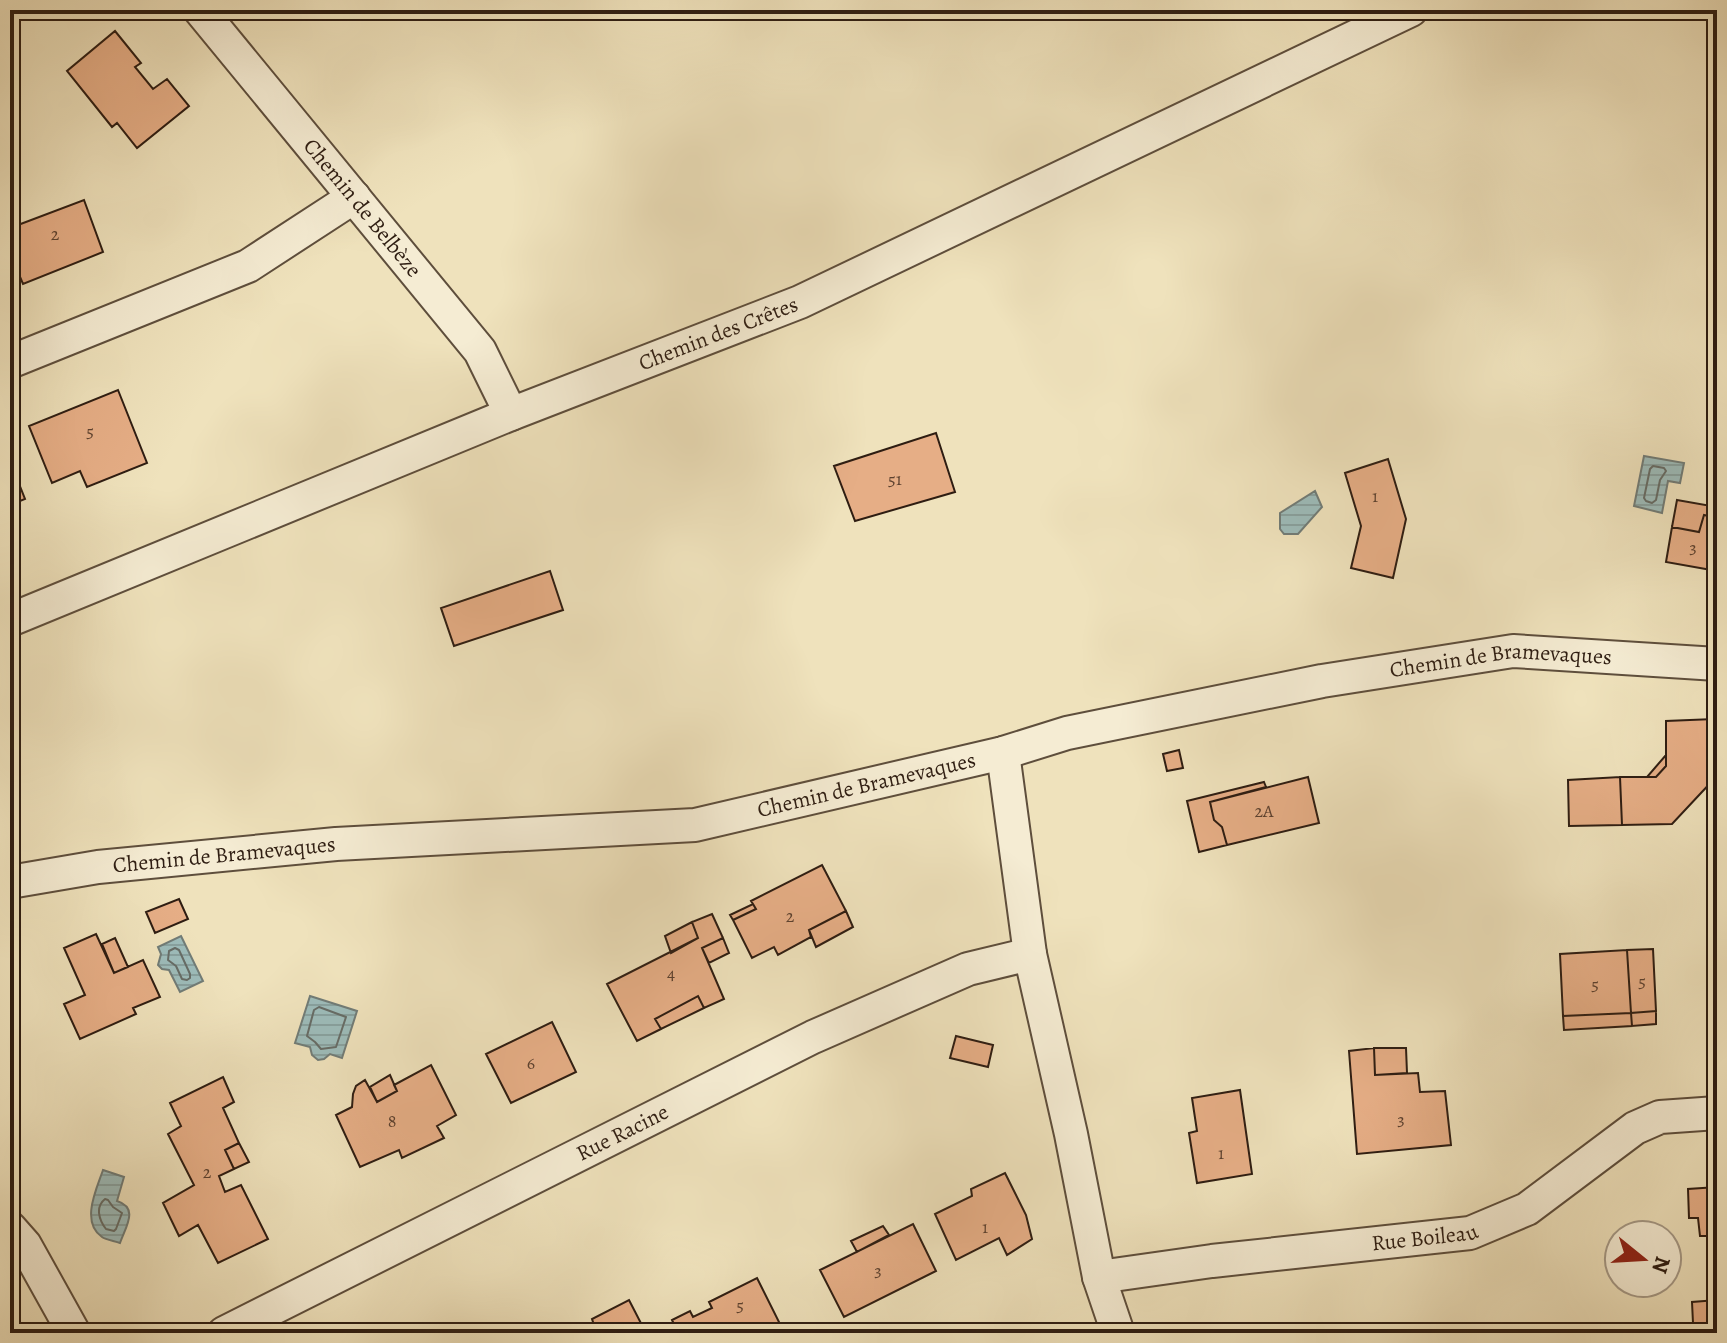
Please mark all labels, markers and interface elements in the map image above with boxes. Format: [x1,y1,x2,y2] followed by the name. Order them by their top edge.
[296,132,428,284] street label: Chemin de Belbèze
[51,222,60,246] house number: 2
[634,289,802,378] street label: Chemin des Crêtes
[86,419,94,443] house number: 5
[888,467,902,491] house number: 51
[1372,484,1378,508] house number: 1
[1689,535,1697,559] house number: 3
[1388,636,1613,685] street label: Chemin de Bramevaques
[754,745,979,825] street label: Chemin de Bramevaques
[1254,799,1274,823] house number: 2A
[111,829,337,880] street label: Chemin de Bramevaques
[786,904,795,928] house number: 2
[667,961,675,985] house number: 4
[1638,969,1646,993] house number: 5
[1591,972,1599,996] house number: 5
[527,1051,535,1075] house number: 6
[571,1097,674,1169] street label: Rue Racine
[1397,1107,1405,1131] house number: 3
[388,1109,396,1133] house number: 8
[1218,1141,1224,1165] house number: 1
[203,1160,212,1184] house number: 2
[982,1215,988,1239] house number: 1
[1370,1216,1483,1259] street label: Rue Boileau
[1603,1219,1683,1299] north arrow
[1644,1253,1678,1277] text: N
[874,1258,882,1282] house number: 3
[736,1293,744,1317] house number: 5

